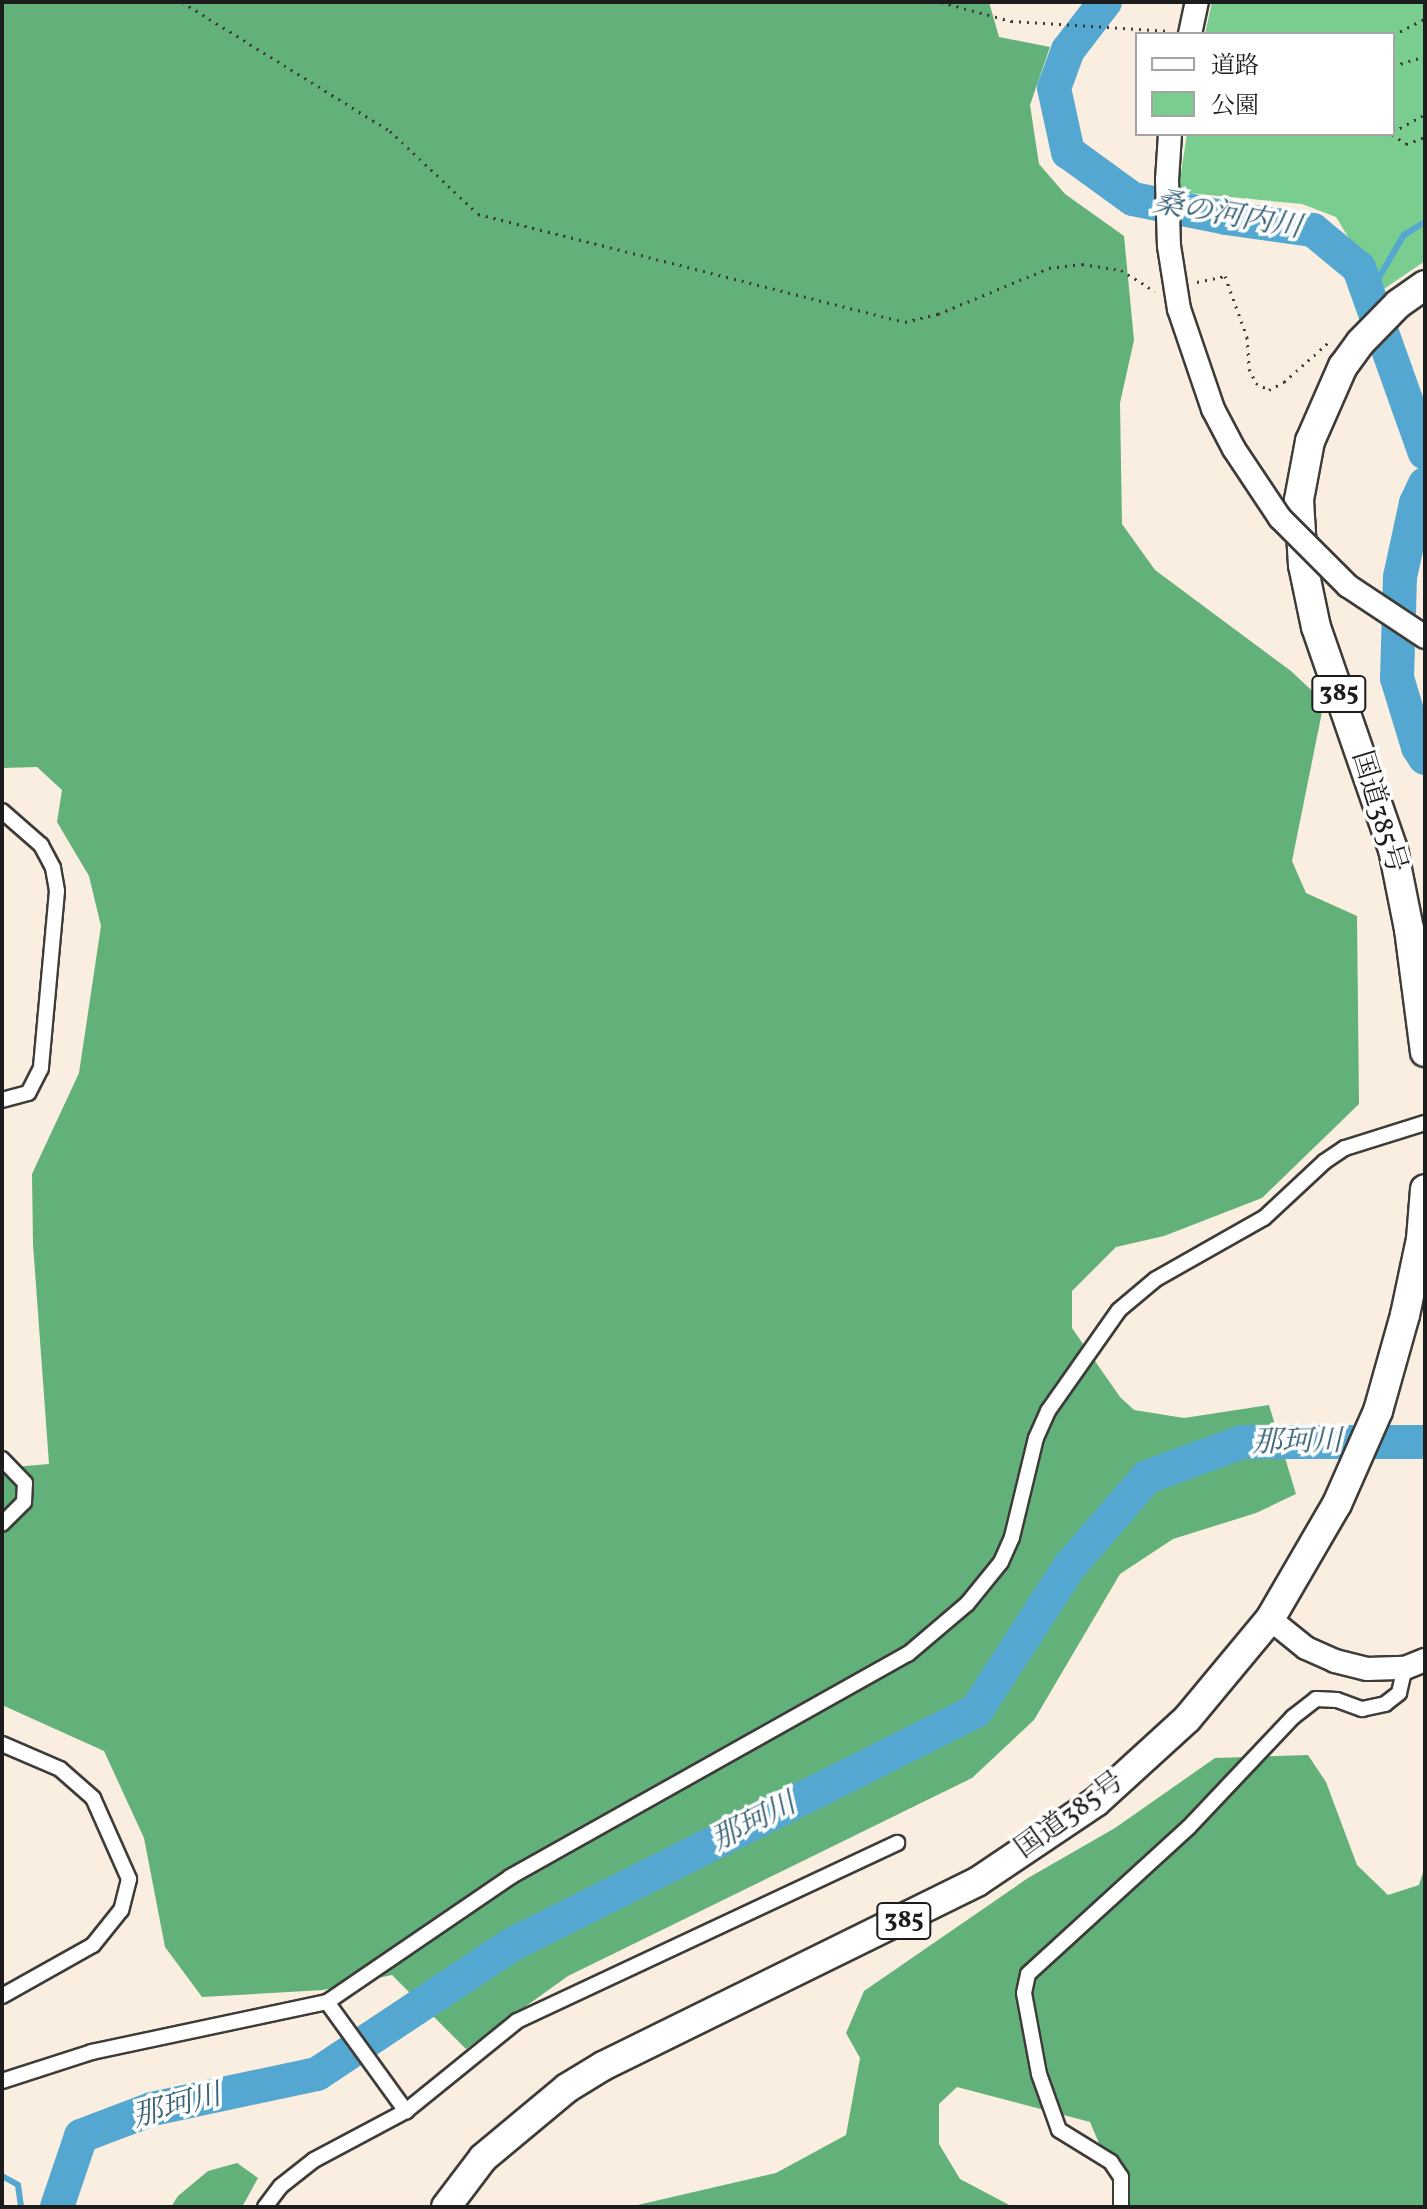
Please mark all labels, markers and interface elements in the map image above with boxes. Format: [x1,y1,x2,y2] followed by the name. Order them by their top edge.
[1135,32,1395,136] legend
[1211,50,1259,84] text: 道路
[1211,90,1259,124] text: 公園
[1150,185,1304,247] water label: 桑の河内川
[1311,672,1367,716] road number: 385
[1344,747,1412,877] street label: 国道385号
[1252,1424,1342,1462] water label: 那珂川
[1009,1765,1131,1867] street label: 国道385号
[706,1787,802,1859] water label: 那珂川
[876,1899,932,1943] road number: 385
[129,2078,225,2136] water label: 那珂川

